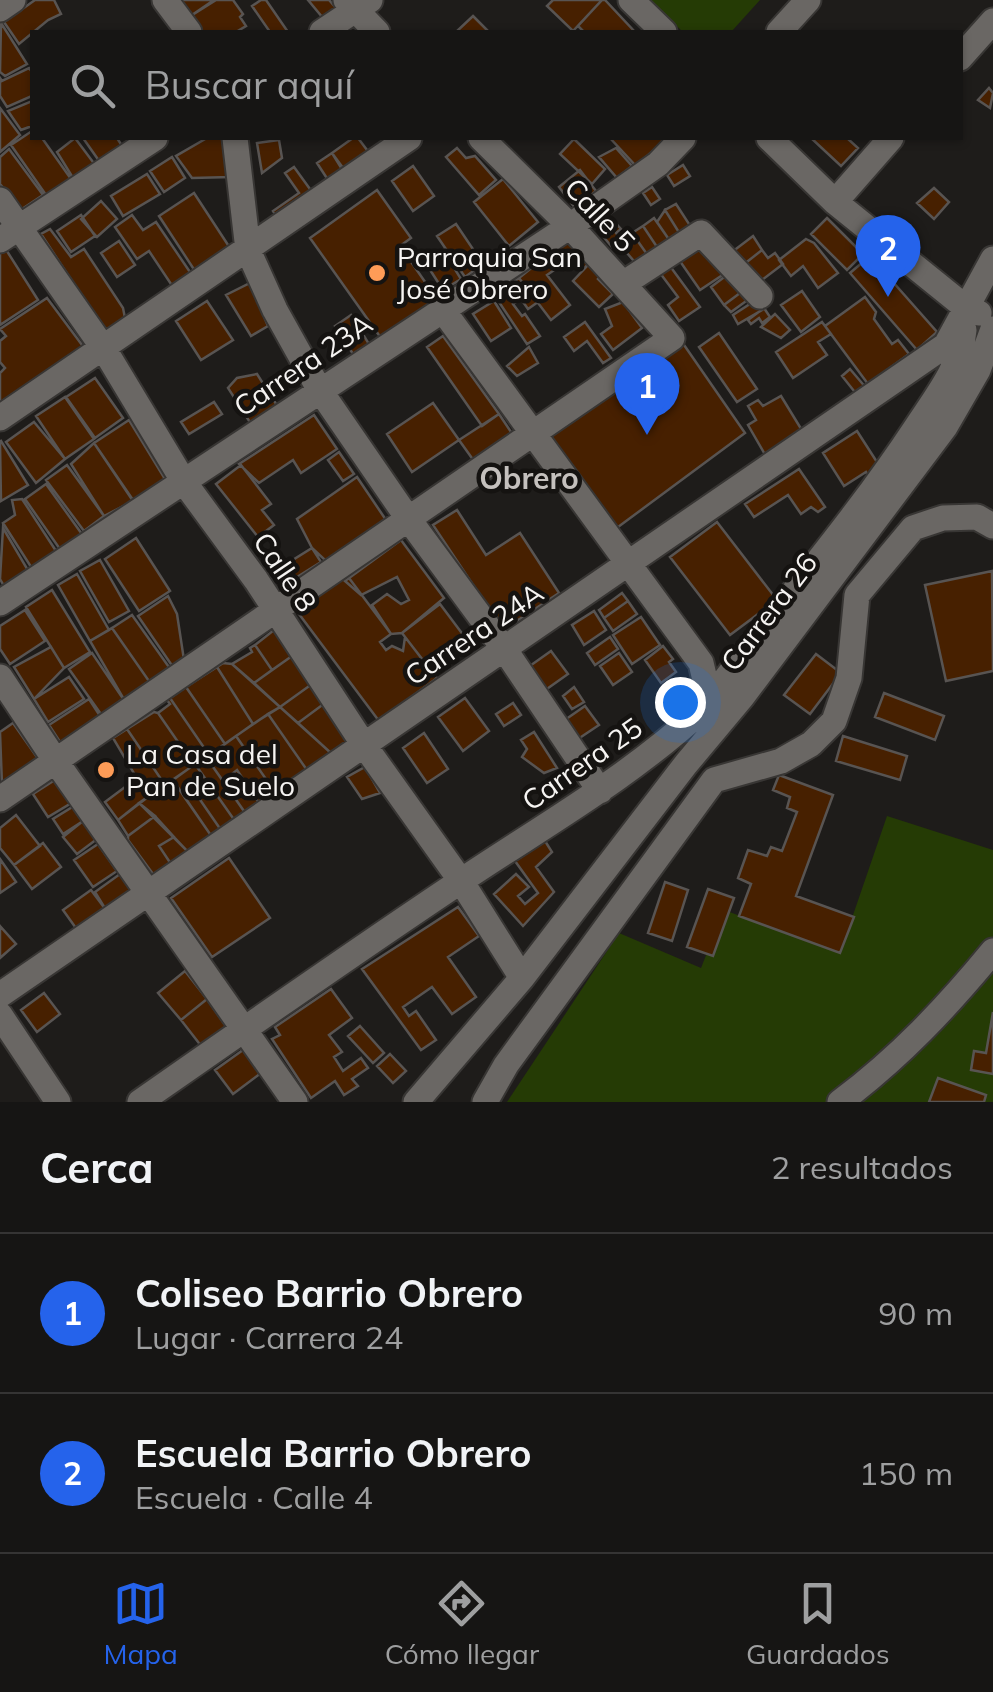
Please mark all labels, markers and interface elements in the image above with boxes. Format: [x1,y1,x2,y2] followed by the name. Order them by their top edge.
[30,30,963,140] search box
[65,58,120,113] icon: search
[145,61,353,109] text: Buscar aquí
[558,170,643,259] street label: Calle 5
[856,214,920,297] pin: 2
[397,239,582,306] place label: Parroquia San José Obrero
[366,262,388,284] marker: Parroquia San José Obrero
[227,305,379,424] street label: Carrera 23A
[614,352,680,435] pin: 1
[479,459,579,497] district label: Obrero
[246,525,325,618] street label: Calle 8
[713,546,824,678] street label: Carrera 26
[398,574,550,693] street label: Carrera 24A
[655,677,706,728] your location
[515,710,649,818] street label: Carrera 25
[126,736,295,803] place label: La Casa del Pan de Suelo
[95,759,117,781] marker: La Casa del Pan de Suelo
[40,1141,154,1194] text: Cerca
[771,1147,953,1187] text: 2 resultados
[135,1269,523,1317] text: Coliseo Barrio Obrero
[63,1293,82,1333] text: 1
[878,1293,953,1333] text: 90 m
[135,1317,403,1357] text: Lugar · Carrera 24
[135,1429,532,1477] text: Escuela Barrio Obrero
[63,1453,82,1493] text: 2
[859,1453,953,1493] text: 150 m
[135,1477,373,1517] text: Escuela · Calle 4
[103,1576,178,1671] tab: Mapa
[385,1576,539,1671] tab: Cómo llegar
[746,1576,890,1671] tab: Guardados

